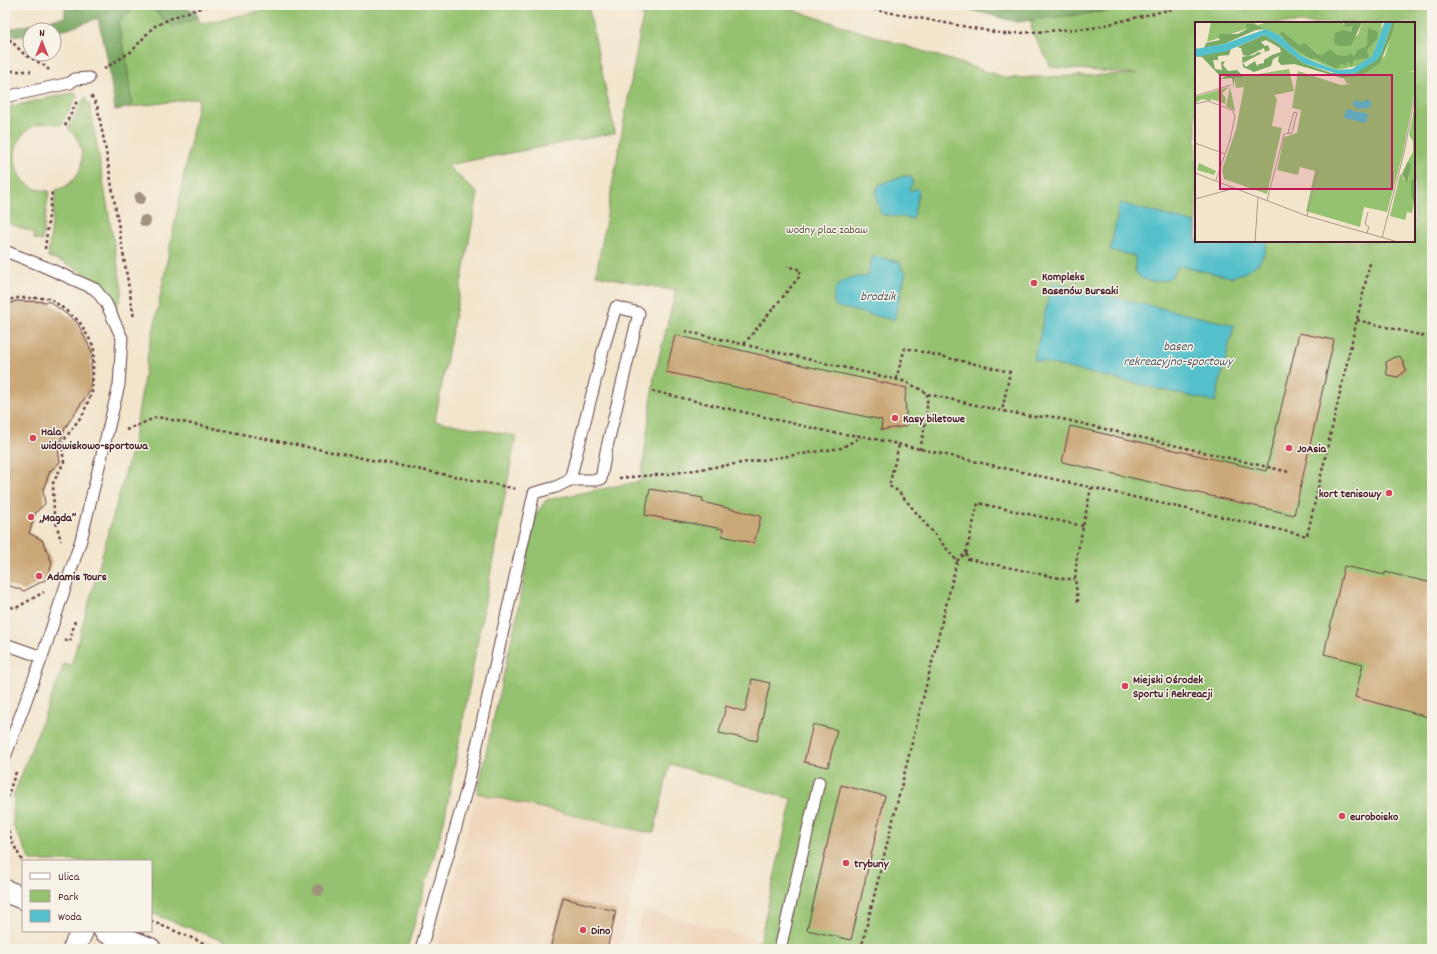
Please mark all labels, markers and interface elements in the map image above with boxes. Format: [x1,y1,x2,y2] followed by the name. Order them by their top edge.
[22,22,62,62] north arrow
[1195,22,1415,242] inset map
[39,26,45,42] text: N
[786,222,868,239] park label: wodny plac zabaw
[1042,269,1119,300] place label: Kompleks Basenów Bursaki
[1029,278,1039,288] marker: Kompleks Basenów Bursaki
[861,288,897,307] water label: brodzik
[1124,338,1234,372] water label: basen rekreacyjno-sportowy
[903,411,966,428] place label: Kasy biletowe
[890,413,900,423] marker: Kasy biletowe
[41,424,149,455] place label: Hala widowiskowo-sportowa
[28,433,38,443] marker: Hala widowiskowo-sportowa
[1297,441,1328,458] place label: JoAsia
[1284,443,1294,453] marker: JoAsia
[1319,486,1382,503] place label: kort tenisowy
[1384,488,1394,498] marker: kort tenisowy
[39,510,77,527] place label: „Magda”
[26,512,36,522] marker: „Magda”
[47,569,107,586] place label: Adamis Tours
[34,571,44,581] marker: Adamis Tours
[1133,672,1213,703] place label: Miejski Ośrodek Sportu i Rekreacji
[1120,681,1130,691] marker: Miejski Ośrodek Sportu i Rekreacji
[1350,809,1399,826] place label: euroboisko
[1337,811,1347,821] marker: euroboisko
[854,856,890,873] place label: trybuny
[841,858,851,868] marker: trybuny
[22,860,152,932] legend
[58,869,80,886] text: Ulica
[58,889,79,906] text: Park
[58,909,82,926] text: Woda
[591,923,611,940] place label: Dino
[578,925,588,935] marker: Dino

